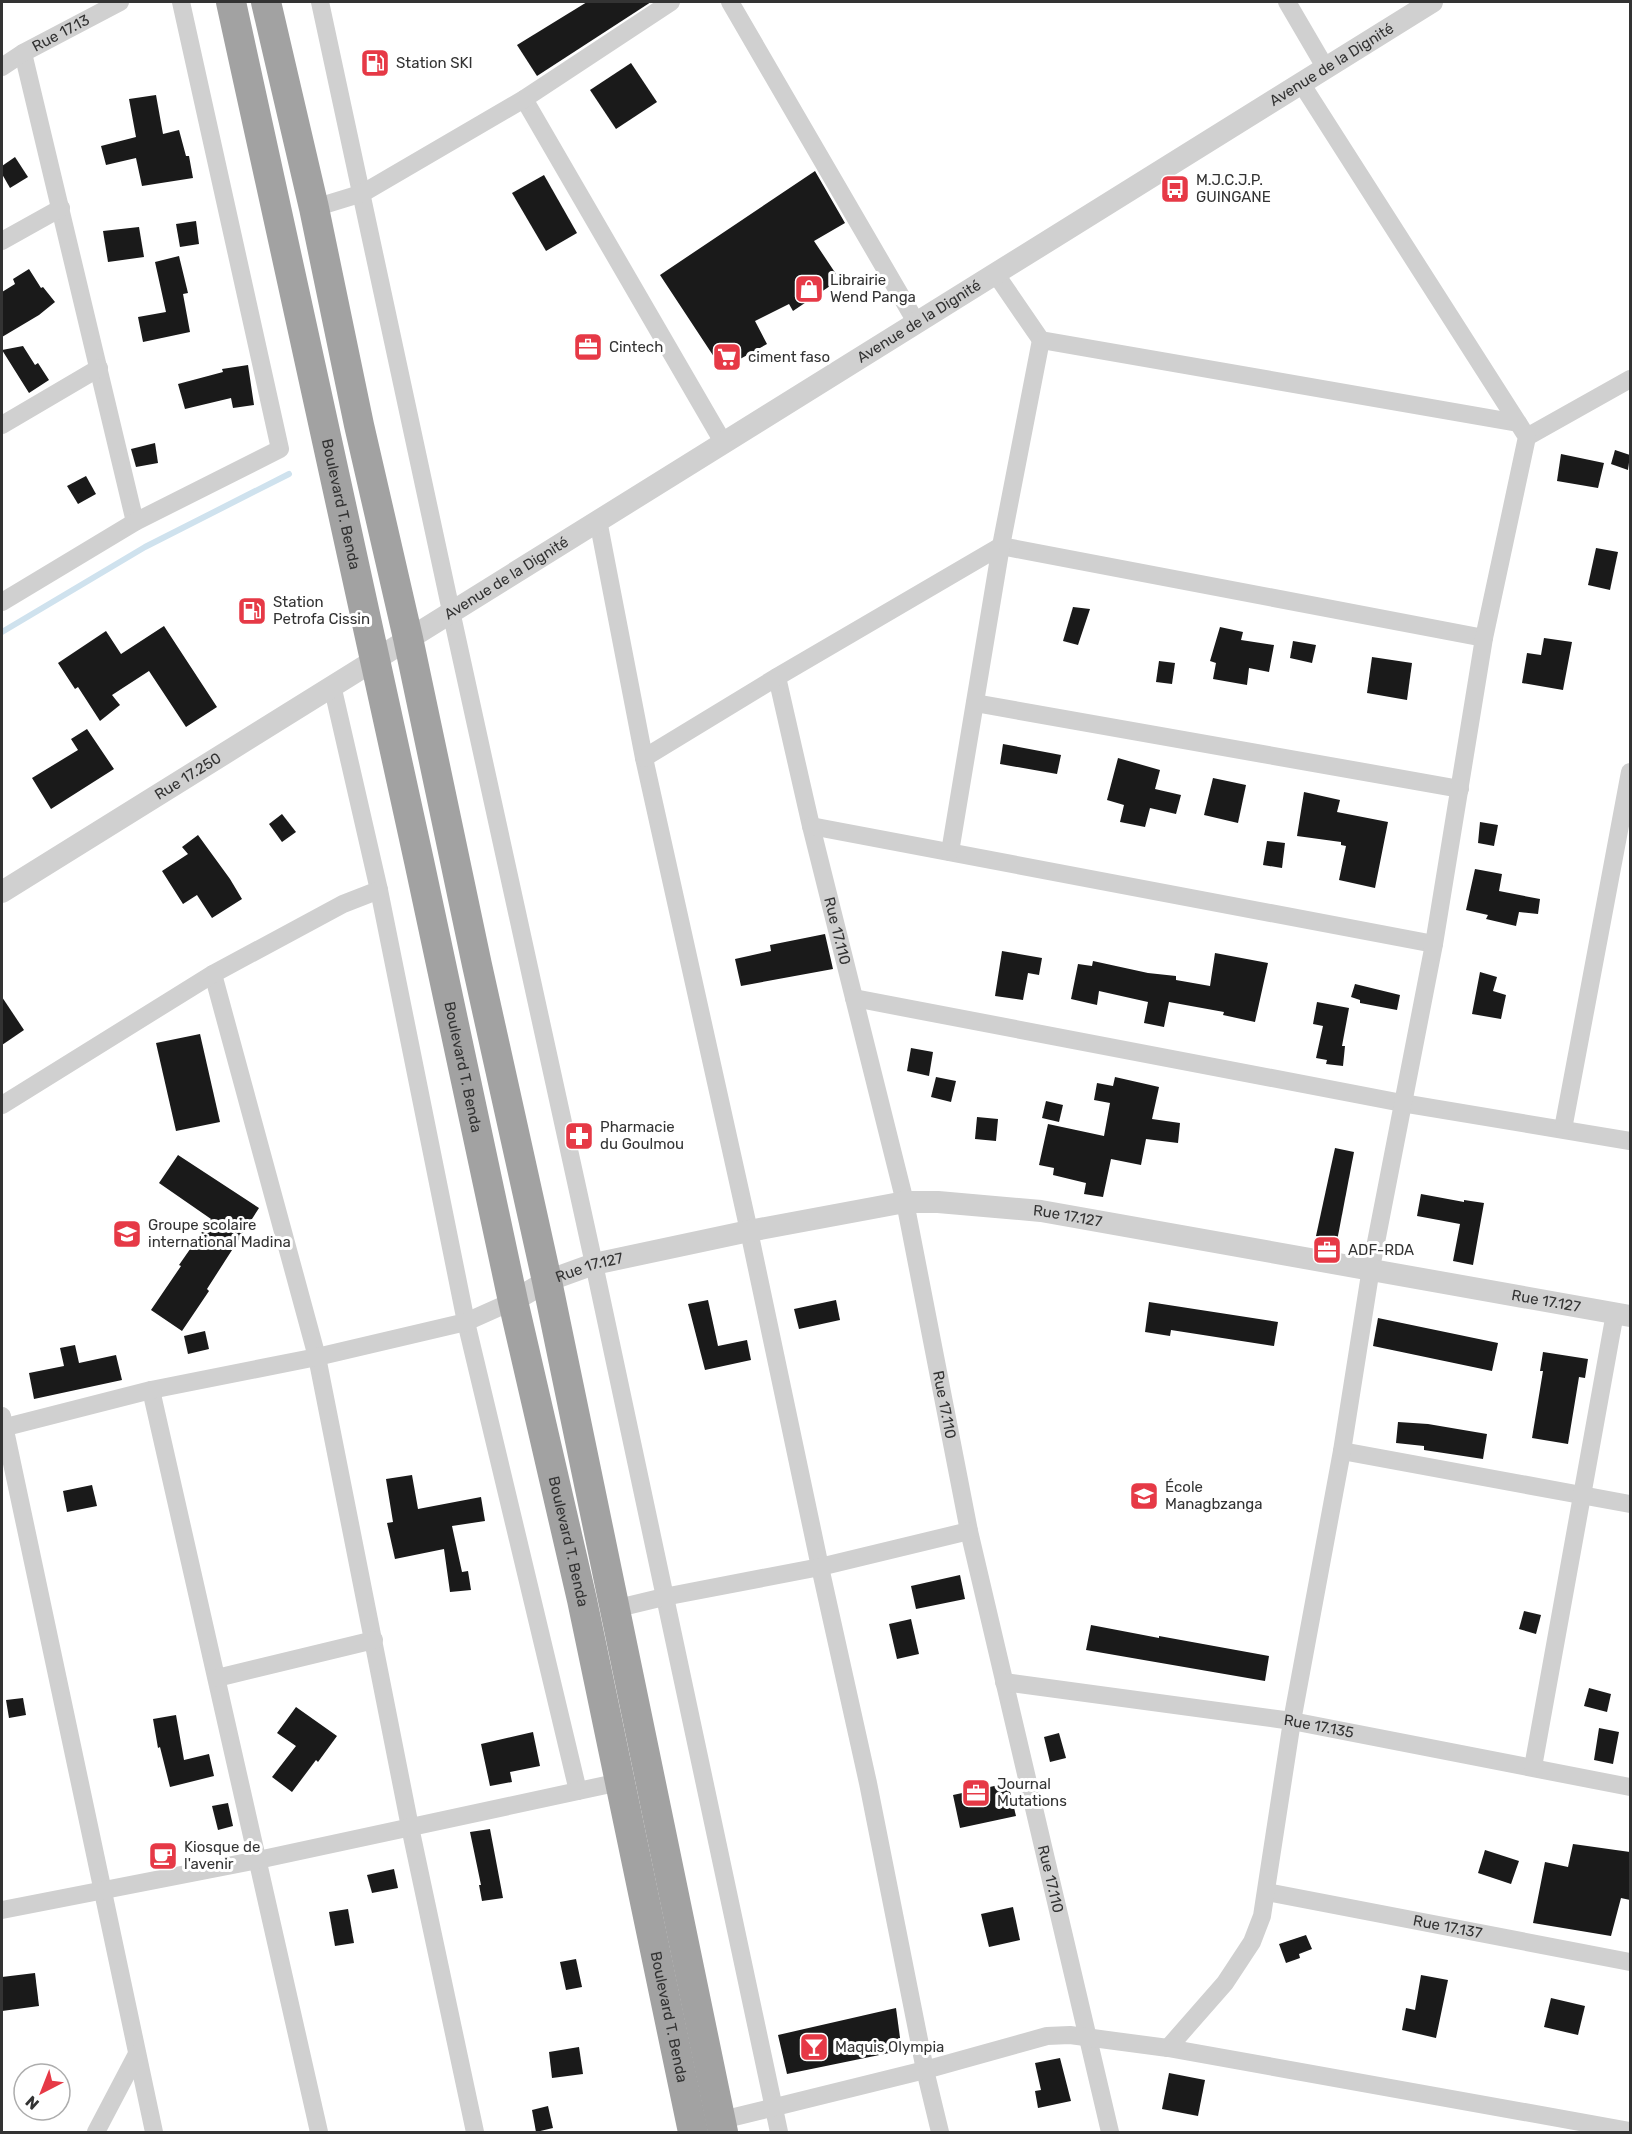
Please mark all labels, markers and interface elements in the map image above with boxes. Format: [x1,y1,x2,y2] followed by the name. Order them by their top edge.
[29,11,93,56] street label: Rue 17.13
[1266,19,1397,110] street label: Avenue de la Dignité
[359,47,391,79] fuel station icon: Station SKI
[396,54,473,72] place label: Station SKI
[1196,171,1271,206] place label: M.J.C.J.P. GUINGANE
[1159,173,1191,205] bus stop icon: M.J.C.J.P. GUINGANE
[830,271,916,306] place label: Librairie Wend Panga
[793,273,825,305] shop icon: Librairie Wend Panga
[854,276,984,367] street label: Avenue de la Dignité
[572,331,604,363] office icon: Cintech
[609,338,663,356] place label: Cintech
[711,341,743,373] supermarket icon: ciment faso
[748,348,830,366] place label: ciment faso
[318,437,364,571] street label: Boulevard T. Benda
[441,533,572,624] street label: Avenue de la Dignité
[273,593,370,628] place label: Station Petrofa Cissin
[236,595,268,627] fuel station icon: Station Petrofa Cissin
[151,749,225,804] street label: Rue 17.250
[820,895,854,967] street label: Rue 17.110
[440,1000,486,1134] street label: Boulevard T. Benda
[600,1118,684,1153] place label: Pharmacie du Goulmou
[563,1120,595,1152] pharmacy icon: Pharmacie du Goulmou
[1032,1201,1104,1231] street label: Rue 17.127
[148,1216,291,1251] place label: Groupe scolaire international Madina
[111,1218,143,1250] school or university icon: Groupe scolaire international Madina
[1311,1234,1343,1266] office icon: ADF-RDA
[1348,1241,1414,1259] place label: ADF-RDA
[553,1249,625,1286] street label: Rue 17.127
[1510,1286,1582,1316] street label: Rue 17.127
[929,1369,960,1441] street label: Rue 17.110
[545,1474,592,1608] street label: Boulevard T. Benda
[1165,1478,1263,1513] place label: École Managbzanga
[1128,1480,1160,1512] school or university icon: École Managbzanga
[1283,1711,1356,1742] street label: Rue 17.135
[997,1775,1067,1810] place label: Journal Mutations
[960,1777,992,1809] office icon: Journal Mutations
[184,1838,260,1873] place label: Kiosque de l'avenir
[147,1840,179,1872] cafe icon: Kiosque de l'avenir
[1034,1843,1067,1915] street label: Rue 17.110
[1412,1911,1484,1942] street label: Rue 17.137
[647,1950,691,2084] street label: Boulevard T. Benda
[798,2031,830,2063] bar icon: Maquis Olympia
[835,2038,944,2056] place label: Maquis Olympia
[12,2062,72,2122] north arrow
[22,2092,43,2114] text: N

